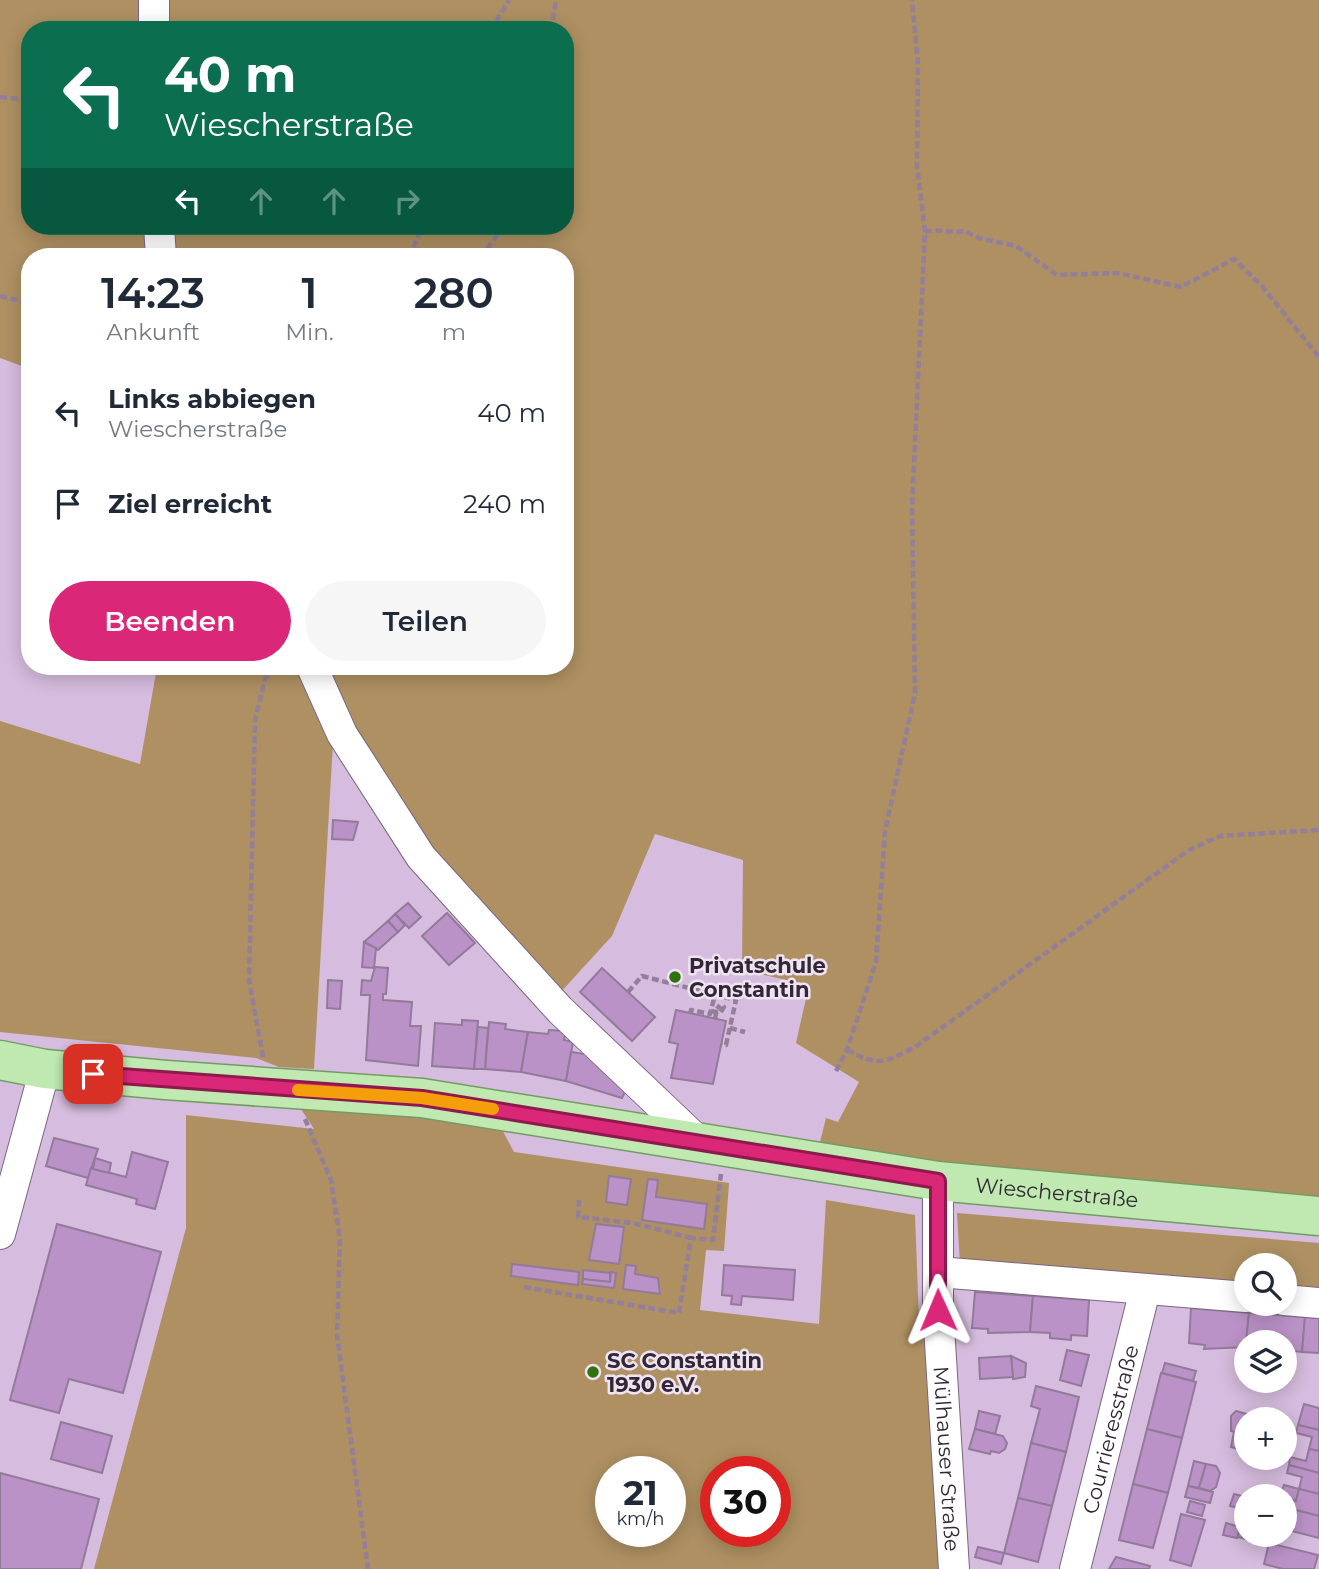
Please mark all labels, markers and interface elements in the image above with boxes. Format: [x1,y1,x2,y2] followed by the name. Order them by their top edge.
[164,45,296,104] text: 40 m
[49,49,140,140] icon: left
[164,105,414,144] text: Wiescherstraße
[169,182,207,220] icon: left
[242,182,280,220] icon: ahead
[315,182,353,220] icon: ahead
[388,182,426,220] icon: right
[101,267,205,319] text: 14:23
[301,267,317,319] text: 1
[414,267,494,319] text: 280
[106,318,200,346] text: Ankunft
[285,318,334,346] text: Min.
[442,318,466,346] text: m
[108,383,316,415] text: Links abbiegen
[49,394,87,432] icon: left
[477,397,546,429] text: 40 m
[108,415,288,443] text: Wiescherstraße
[49,485,87,523] icon: arrive
[108,488,272,520] text: Ziel erreicht
[463,488,546,520] text: 240 m
[49,581,291,661] button: Beenden
[305,581,546,661] button: Teilen
[689,953,826,1002] place label: Privatschule Constantin
[667,969,683,985] marker: Privatschule Constantin
[63,1044,123,1104] pin
[74,1055,112,1093] icon: arrive
[974,1172,1140,1212] street label: Wiescherstraße
[1234,1253,1297,1547] map controls
[1234,1253,1297,1316] button: search
[901,1273,975,1347] position arrow
[1234,1330,1297,1393] button: layers
[1077,1342,1143,1516] street label: Courrieresstraße
[607,1348,762,1397] place label: SC Constantin 1930 e.V.
[585,1364,601,1380] marker: SC Constantin 1930 e.V.
[929,1365,965,1552] street label: Mülhauser Straße
[1234,1407,1297,1470] button: +
[700,1456,791,1547] speed limit sign: 30
[623,1471,658,1514] text: 21
[1234,1484,1297,1547] button: −
[616,1508,665,1530] text: km/h

